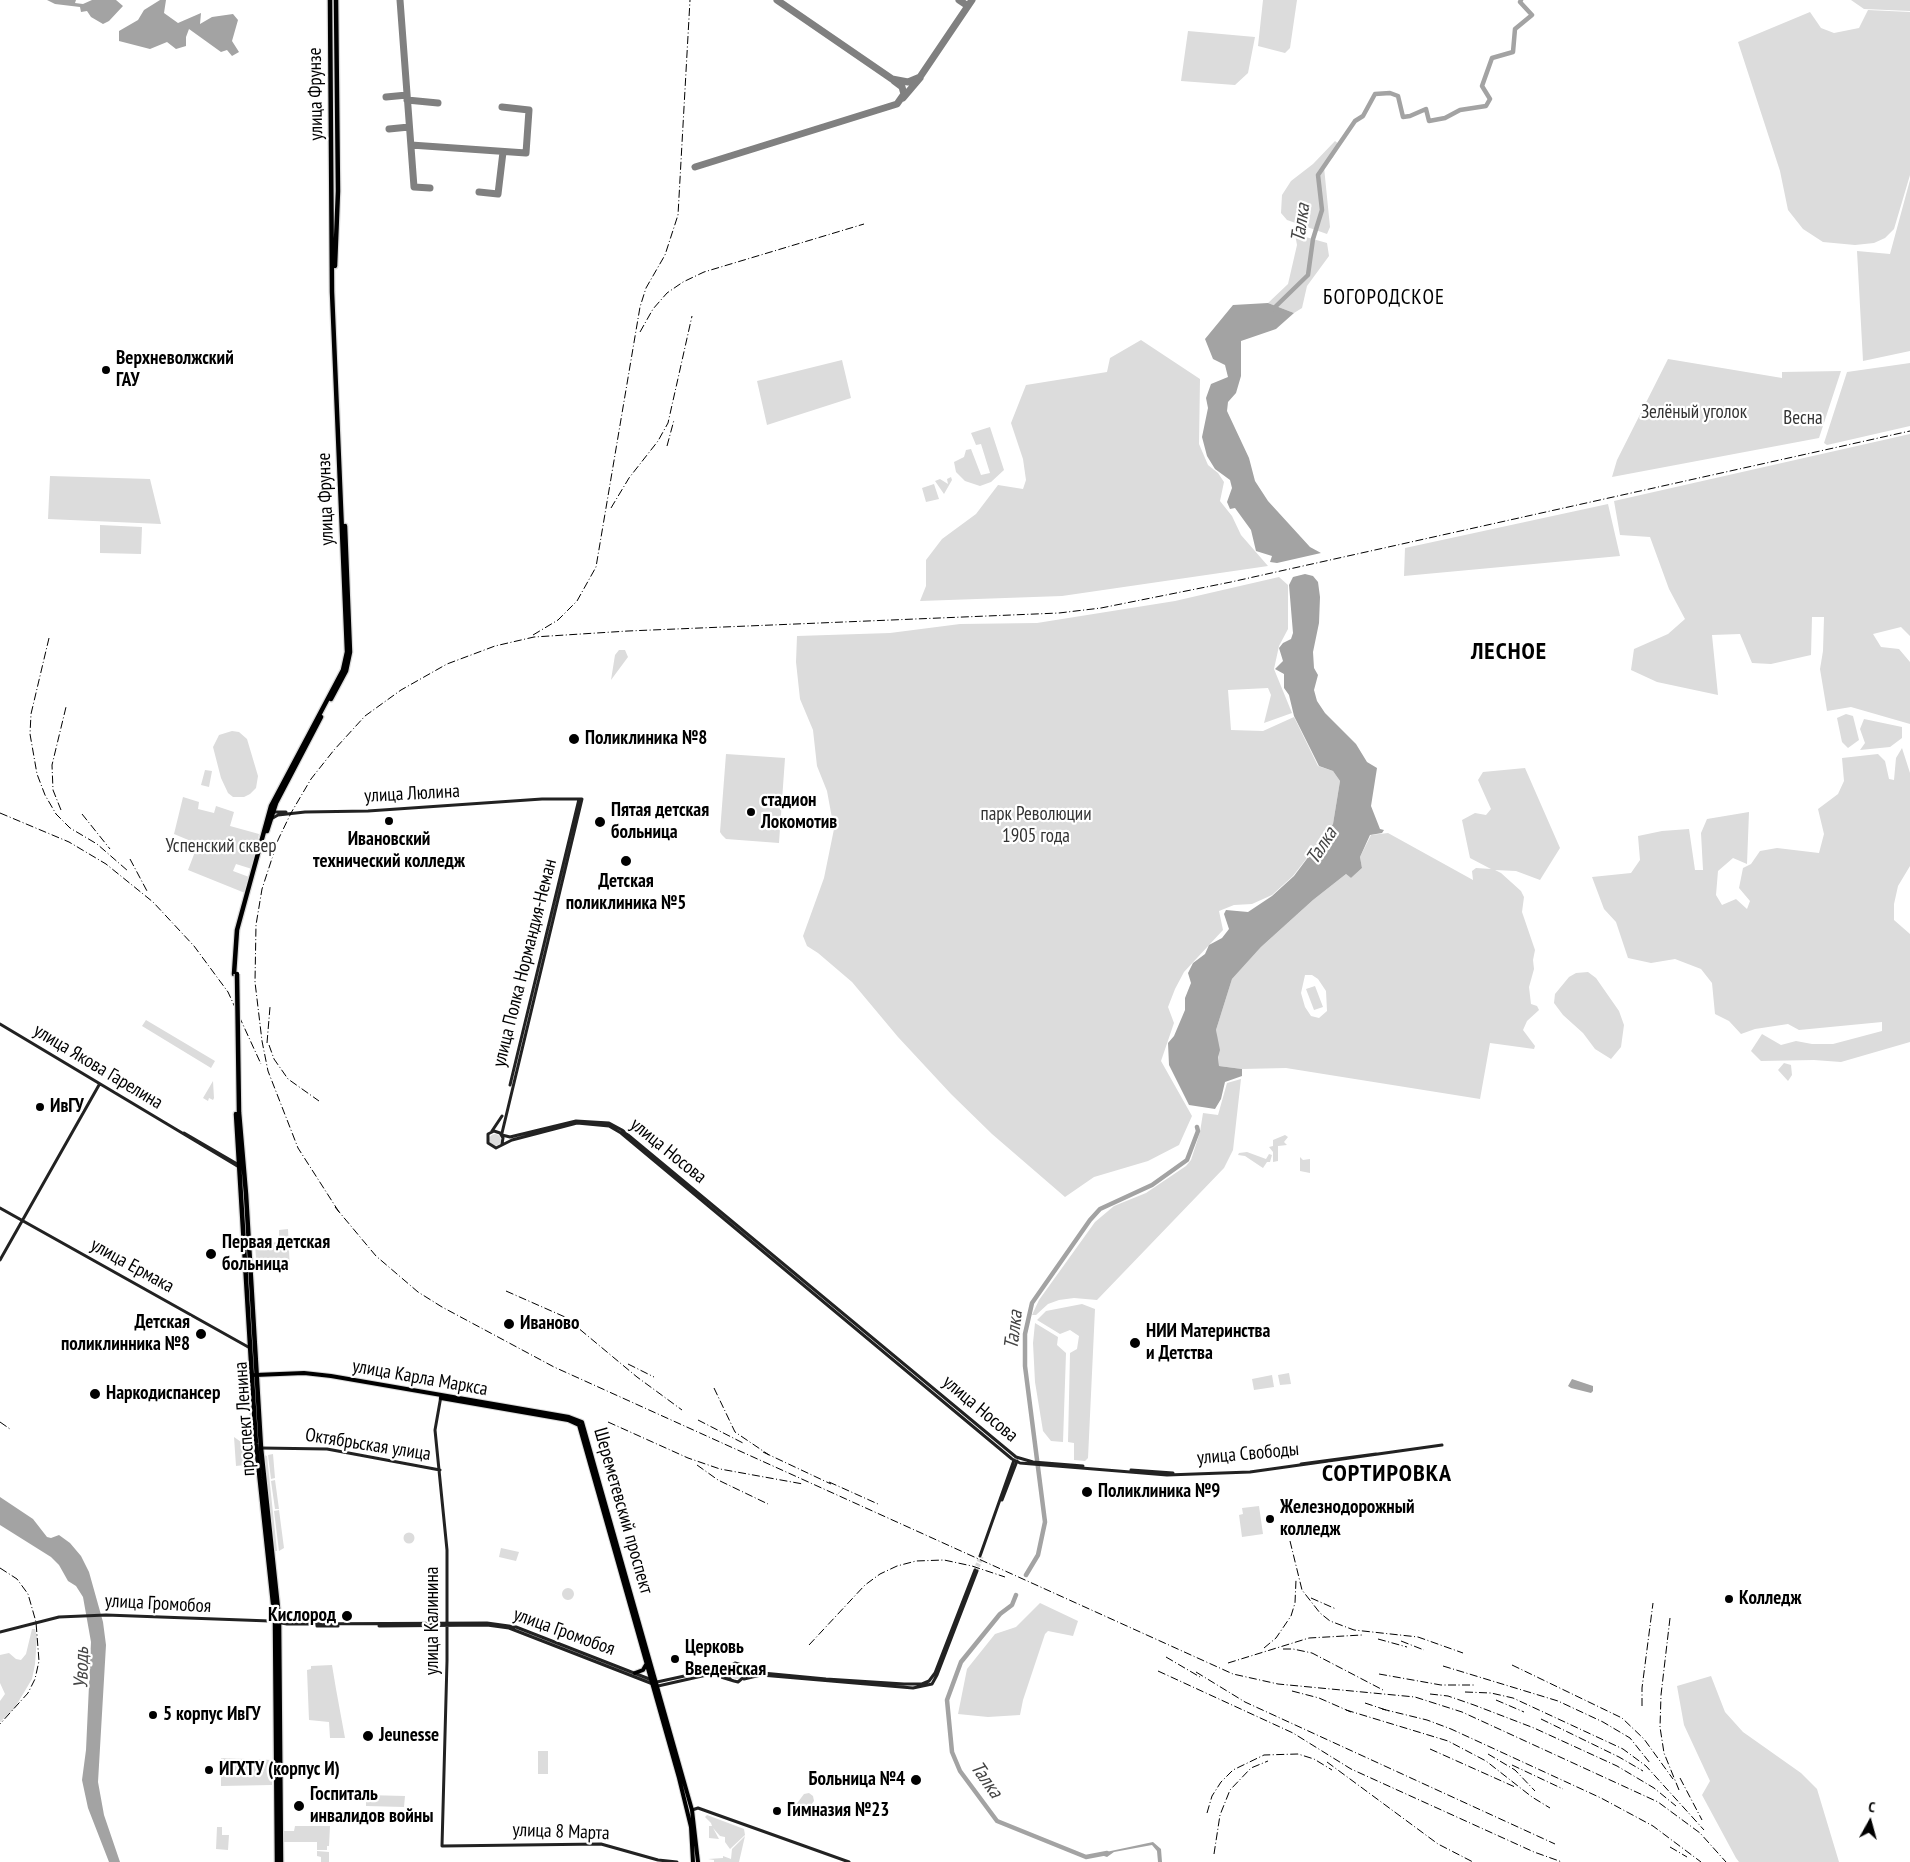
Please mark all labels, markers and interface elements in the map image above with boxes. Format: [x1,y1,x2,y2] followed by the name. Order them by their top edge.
[304,47,328,141] street label: улица Фрунзе
[1286,202,1316,244] water label: Талка
[1322,285,1446,311] district label: БОГОРОДСКОЕ
[116,348,234,392] place label: Верхневолжский ГАУ
[100,364,112,376] marker: Верхневолжский ГАУ
[1641,402,1747,424] park label: Зелёный уголок
[1783,408,1823,430] park label: Весна
[313,452,339,546] street label: улица Фрунзе
[1470,638,1548,666] district label: ЛЕСНОЕ
[585,728,707,750] place label: Поликлиника №8
[567,732,581,746] marker: Поликлиника №8
[364,780,460,808] street label: улица Люлина
[761,790,837,834] place label: стадион Локомотив
[611,800,709,844] place label: Пятая детская больница
[981,804,1091,848] park label: парк Революции 1905 года
[745,806,757,818] marker: стадион Локомотив
[383,815,395,827] marker: Ивановский технический колледж
[593,815,607,829] marker: Пятая детская больница
[1301,823,1343,869] water label: Талка
[313,829,465,873] place label: Ивановский технический колледж
[165,836,277,858] park label: Успенский сквер
[619,854,633,868] marker: Детская поликлиника №5
[488,857,562,1069] street label: улица Полка Нормандия-Неман
[566,871,686,915] place label: Детская поликлиника №5
[29,1019,167,1115] street label: улица Якова Гарелина
[50,1096,84,1118] place label: ИвГУ
[34,1101,46,1113] marker: ИвГУ
[625,1113,711,1189] street label: улица Носова
[222,1232,330,1276] place label: Первая детская больница
[86,1234,178,1298] street label: улица Ермака
[204,1247,218,1261] marker: Первая детская больница
[1000,1309,1028,1351] water label: Талка
[61,1312,190,1356] place label: Детская поликлинника №8
[520,1313,579,1335] place label: Иваново
[502,1317,516,1331] marker: Иваново
[1146,1321,1270,1365] place label: НИИ Материнства и Детства
[194,1327,208,1341] marker: Детская поликлинника №8
[1128,1336,1142,1350] marker: НИИ Материнства и Детства
[351,1355,489,1401] street label: улица Карла Маркса
[230,1361,260,1477] street label: проспект Ленина
[938,1371,1022,1447] street label: улица Носова
[106,1383,220,1405] place label: Наркодиспансер
[88,1387,102,1401] marker: Наркодиспансер
[304,1424,432,1466] street label: Октябрьская улица
[588,1425,658,1597] street label: Шереметевский проспект
[1196,1438,1300,1470] street label: улица Свободы
[1321,1460,1453,1488] district label: СОРТИРОВКА
[1098,1481,1220,1503] place label: Поликлиника №9
[1080,1485,1094,1499] marker: Поликлиника №9
[1280,1497,1415,1541] place label: Железнодорожный колледж
[1264,1513,1276,1525] marker: Железнодорожный колледж
[422,1567,444,1675] street label: улица Калинина
[1739,1588,1801,1610] place label: Колледж
[104,1590,212,1618] street label: улица Громобоя
[1723,1593,1735,1605] marker: Колледж
[510,1603,618,1661] street label: улица Громобоя
[268,1605,336,1627] place label: Кислород
[340,1609,354,1623] marker: Кислород
[685,1637,766,1681] place label: Церковь Введенская
[70,1647,94,1689] water label: Уводь
[669,1653,681,1665] marker: Церковь Введенская
[163,1704,261,1726] place label: 5 корпус ИвГУ
[147,1709,159,1721] marker: 5 корпус ИвГУ
[379,1725,439,1747] place label: Jeunesse
[361,1729,375,1743] marker: Jeunesse
[965,1757,1007,1803] water label: Талка
[219,1759,340,1781] place label: ИГХТУ (корпус И)
[203,1764,215,1776] marker: ИГХТУ (корпус И)
[809,1769,905,1791] place label: Больница №4
[909,1773,923,1787] marker: Больница №4
[310,1784,433,1828] place label: Госпиталь инвалидов войны
[1845,1797,1895,1847] north arrow
[1868,1798,1876,1816] text: С
[292,1799,306,1813] marker: Госпиталь инвалидов войны
[787,1800,889,1822] place label: Гимназия №23
[771,1805,783,1817] marker: Гимназия №23
[512,1819,610,1845] street label: улица 8 Марта

